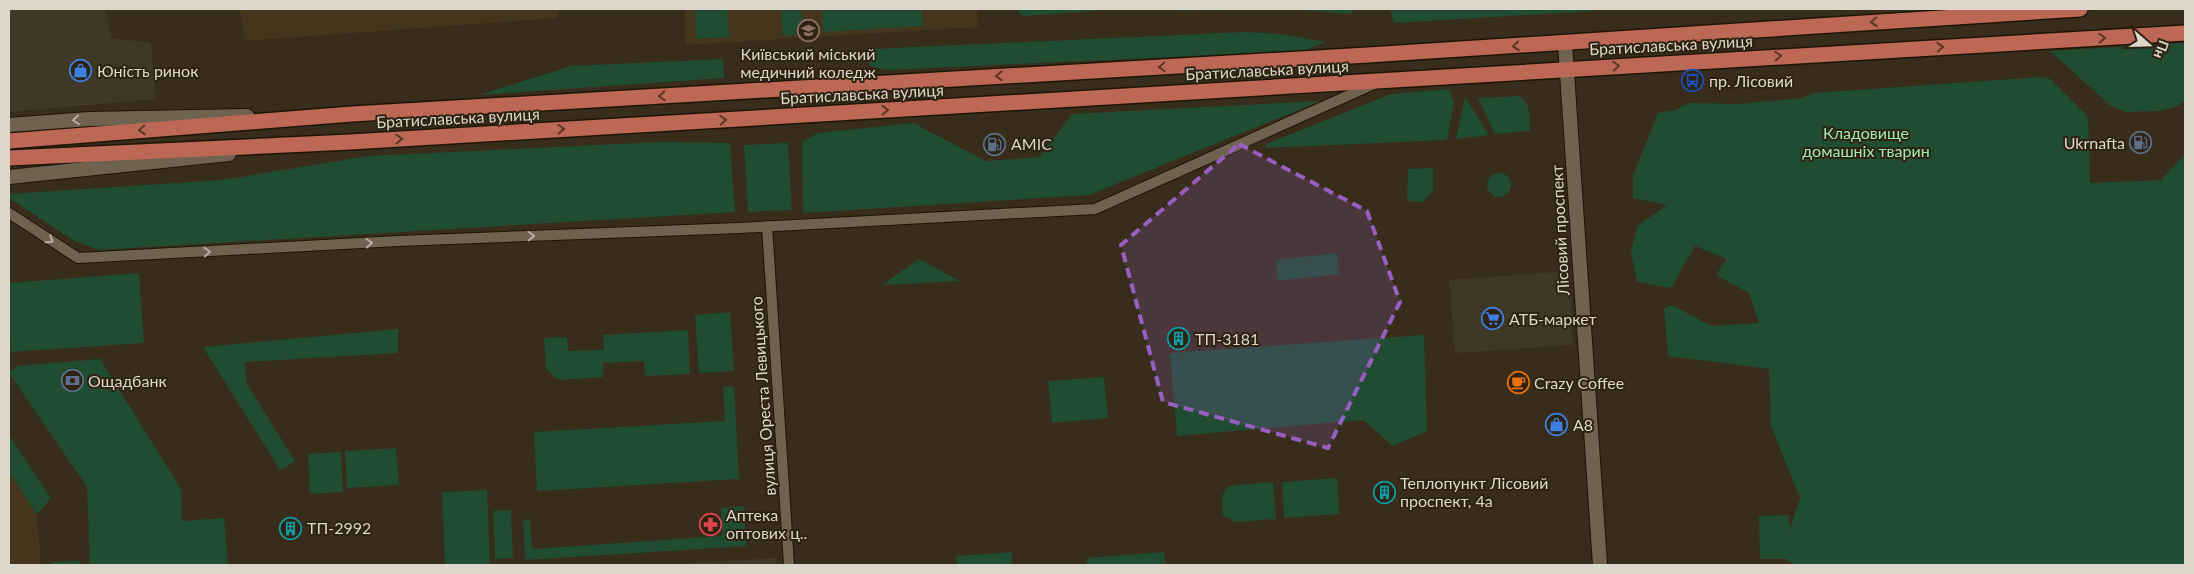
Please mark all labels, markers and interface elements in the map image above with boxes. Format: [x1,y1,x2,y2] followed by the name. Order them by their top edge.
[1869,16,1877,27] one-way arrow
[796,18,820,42] school or university icon: Київський міський медичний коледж
[2124,20,2174,70] north arrow
[1589,31,1753,58] street label: Братиславська вулиця
[2099,32,2107,43] one-way arrow
[2151,38,2173,61] text: Пн
[1512,40,1520,51] one-way arrow
[1936,42,1944,53] one-way arrow
[740,44,876,81] place label: Київський міський медичний коледж
[1774,51,1782,62] one-way arrow
[1185,56,1349,83] street label: Братиславська вулиця
[69,59,93,83] shop icon: Юність ринок
[1612,60,1620,71] one-way arrow
[97,61,199,80] place label: Юність ринок
[1157,61,1165,72] one-way arrow
[1681,69,1705,93] bus stop icon: пр. Лісовий
[995,71,1003,82] one-way arrow
[1709,71,1793,90] place label: пр. Лісовий
[780,80,944,107] street label: Братиславська вулиця
[658,90,666,101] one-way arrow
[376,104,540,131] street label: Братиславська вулиця
[881,105,889,116] one-way arrow
[72,114,80,125] one-way arrow
[719,114,727,125] one-way arrow
[1802,123,1930,160] park label: Кладовище домашніх тварин
[557,124,565,135] one-way arrow
[138,125,146,136] one-way arrow
[2129,131,2153,155] fuel station icon: Ukrnafta
[983,132,1007,156] fuel station icon: AMIC
[395,133,403,144] one-way arrow
[2064,133,2125,152] place label: Ukrnafta
[1011,134,1052,153] place label: AMIC
[1547,164,1572,297] street label: Лісовий проспект
[528,231,536,241] one-way arrow
[44,233,53,243] one-way arrow
[365,237,373,248] one-way arrow
[203,246,211,257] one-way arrow
[746,296,779,496] street label: вулиця Ореста Левицького
[1481,307,1505,331] supermarket icon: АТБ-маркет
[1509,309,1597,328] place label: АТБ-маркет
[1167,327,1191,351] building icon: ТП-3181
[1195,329,1259,348] place label: ТП-3181
[60,369,84,393] bank icon: Ощадбанк
[88,371,167,390] place label: Ощадбанк
[1506,371,1530,395] cafe icon: Crazy Coffee
[1534,373,1624,392] place label: Crazy Coffee
[1545,413,1569,437] shop icon: А8
[1573,415,1593,434] place label: А8
[1400,473,1548,510] place label: Теплопункт Лісовий проспект, 4а
[1372,480,1396,504] building icon: Теплопункт Лісовий проспект, 4а
[726,505,807,542] place label: Аптека оптових ц..
[698,512,722,536] pharmacy icon: Аптека оптових ц..
[279,516,303,540] building icon: ТП-2992
[307,518,371,537] place label: ТП-2992

